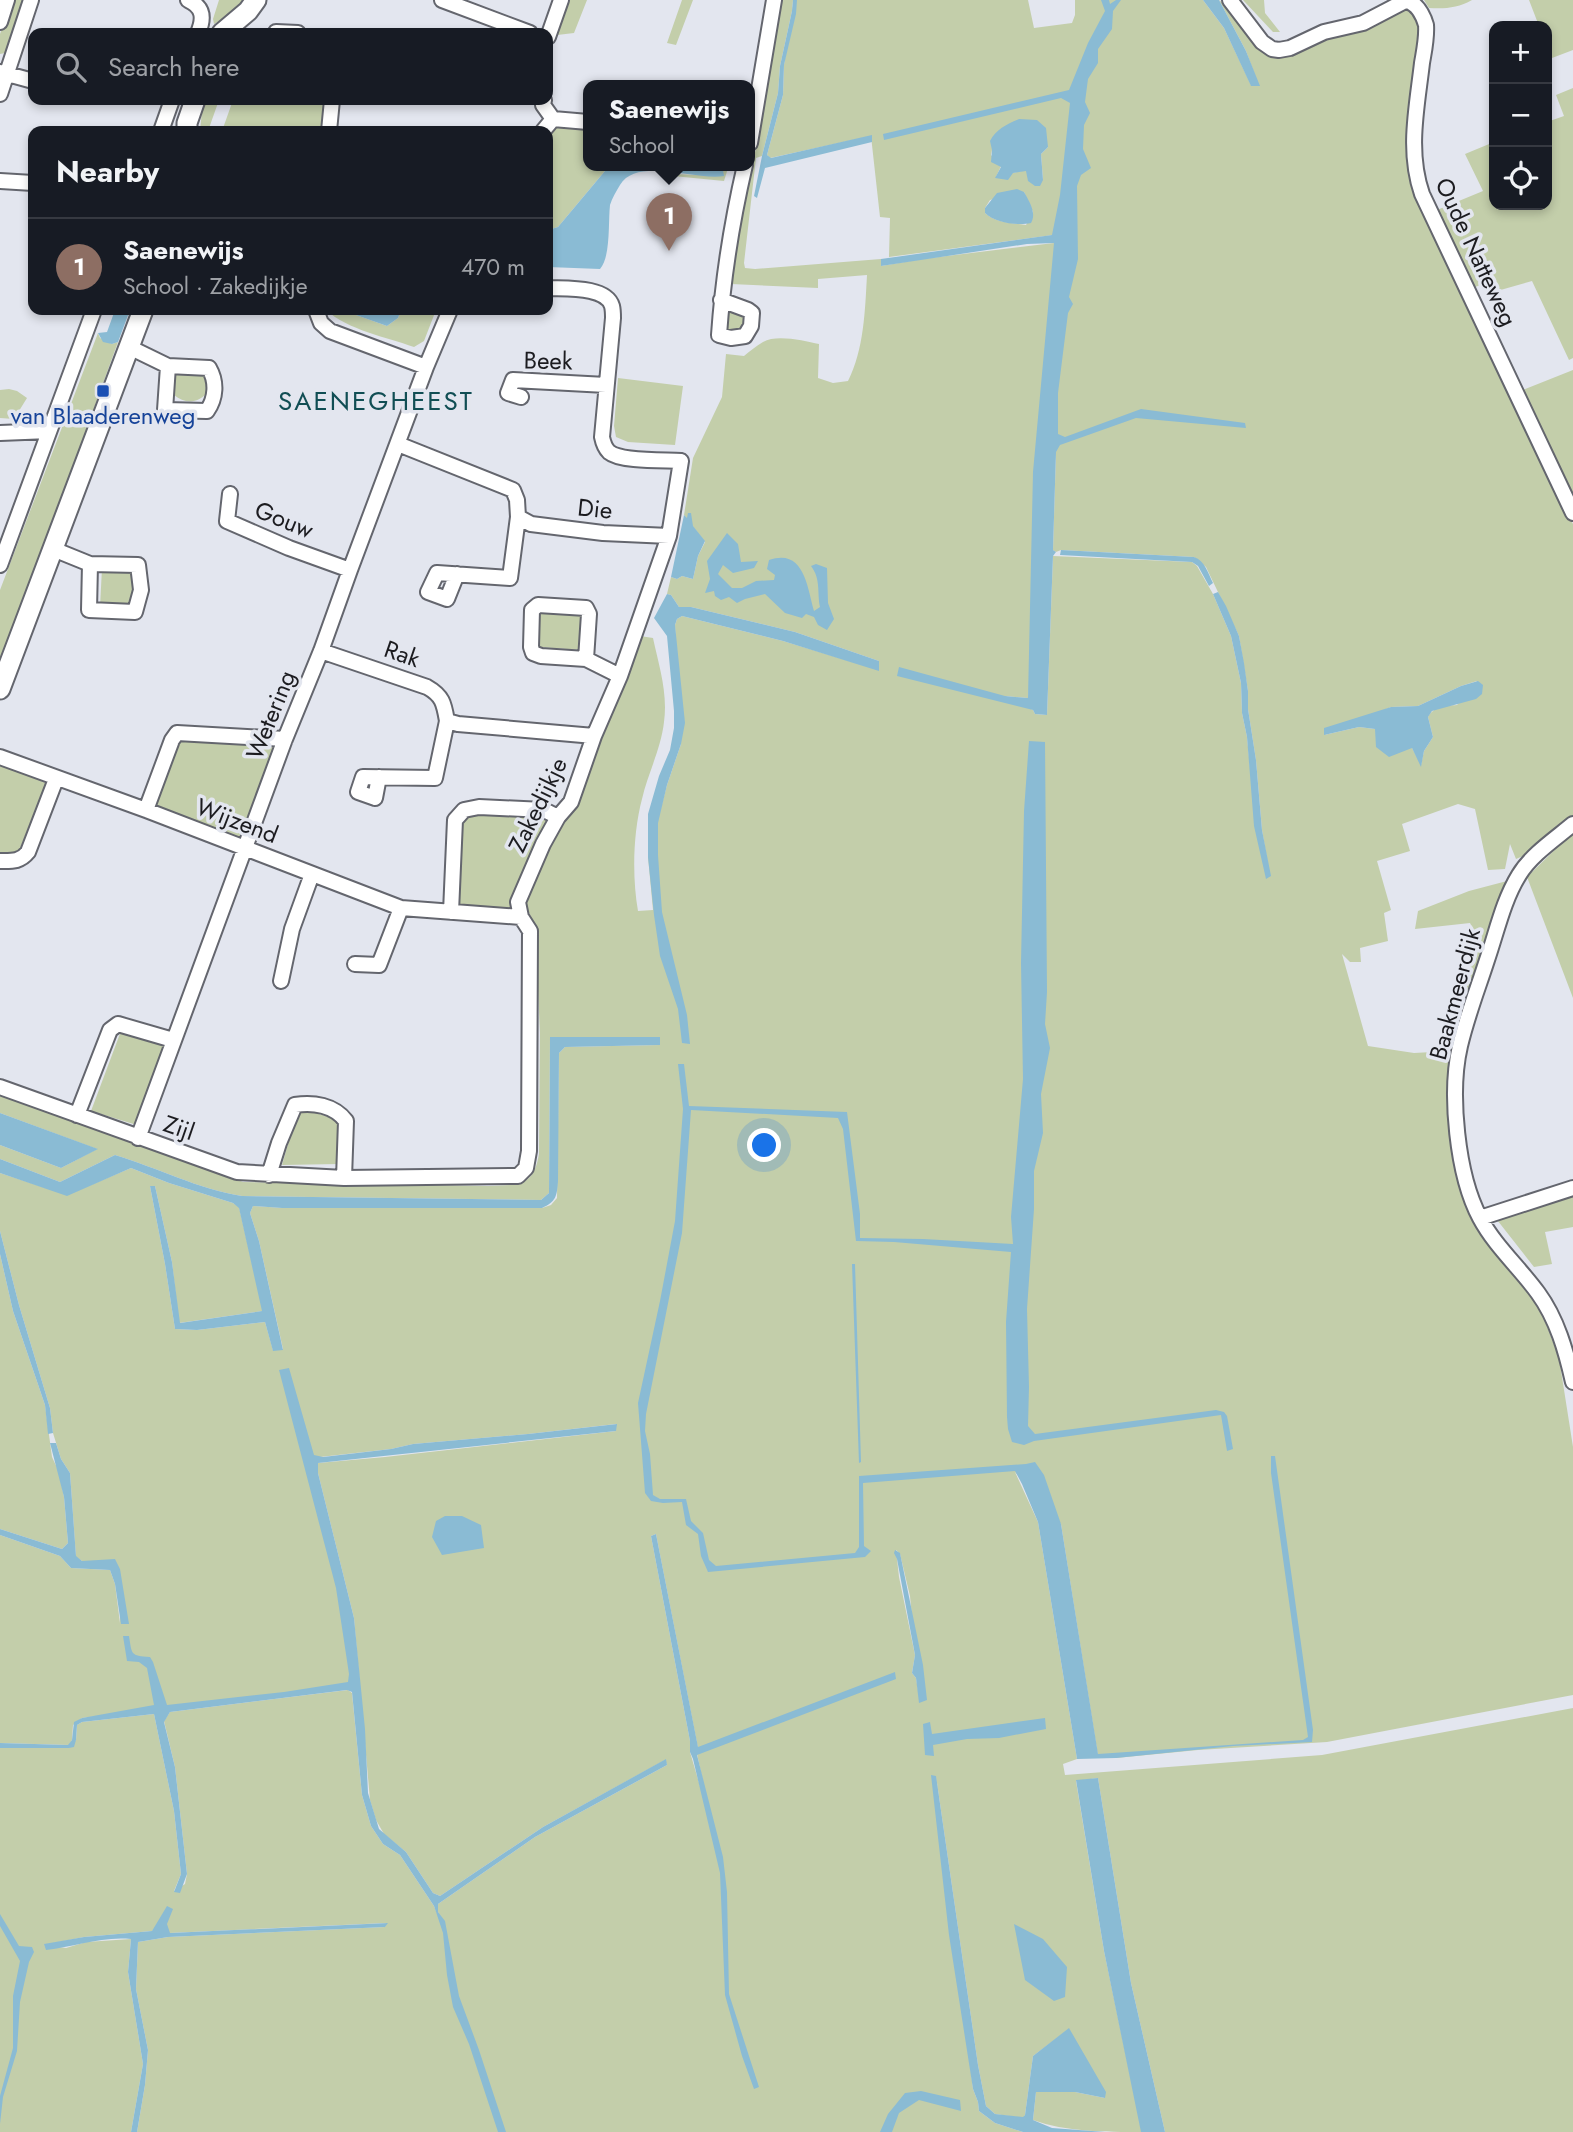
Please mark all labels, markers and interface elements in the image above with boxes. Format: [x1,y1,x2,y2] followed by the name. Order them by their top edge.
[1489,21,1552,210] map controls
[1489,21,1552,84] button: +
[28,28,553,105] search box
[52,48,90,86] icon: search
[108,48,240,86] text: Search here
[583,80,755,171] popup
[1489,84,1552,147] button: −
[609,90,729,128] text: Saenewijs
[609,128,675,162] text: School
[1489,147,1552,210] button: locate
[56,150,159,193] text: Nearby
[1427,172,1526,332] street label: Oude Natteweg
[646,193,692,251] pin: 1
[123,231,244,269] text: Saenewijs
[73,250,85,284] text: 1
[461,250,525,284] text: 470 m
[123,269,308,303] text: School · Zakedijkje
[523,343,573,378] street label: Beek
[278,382,474,420] district label: SAENEGHEEST
[95,383,111,399] marker: van Blaaderenweg
[11,398,195,433] place label: van Blaaderenweg
[576,489,614,528] street label: Die
[250,492,319,547] street label: Gouw
[380,631,425,676] street label: Rak
[237,665,304,765] street label: Wetering
[499,751,576,858] street label: Zakedijkje
[191,789,283,852] street label: Wijzend
[1420,924,1489,1064] street label: Baakmeerdijk
[159,1106,199,1149] street label: Zijl
[747,1128,781,1162] your location

